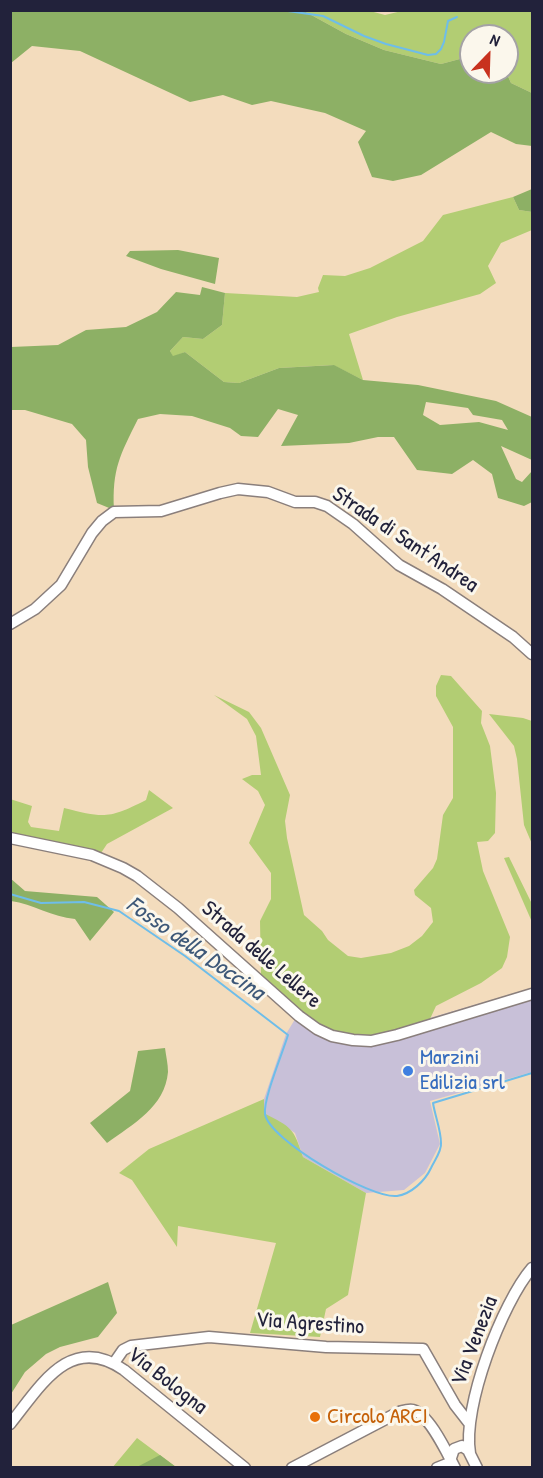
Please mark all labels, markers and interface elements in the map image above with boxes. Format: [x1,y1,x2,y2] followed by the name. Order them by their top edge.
[459,24,519,84] north arrow
[487,27,503,51] text: N
[327,481,483,599] street label: Strada di Sant'Andrea
[120,891,270,1007] water label: Fosso della Doccina
[196,896,326,1014] street label: Strada delle Lellere
[420,1045,505,1096] place label: Marzini Edilizia srl
[401,1064,415,1078] marker: Marzini Edilizia srl
[446,1293,504,1389] street label: Via Venezia
[255,1307,365,1341] street label: Via Agrestino
[122,1342,212,1420] street label: Via Bologna
[327,1404,428,1430] place label: Circolo ARCI
[308,1410,322,1424] marker: Circolo ARCI

